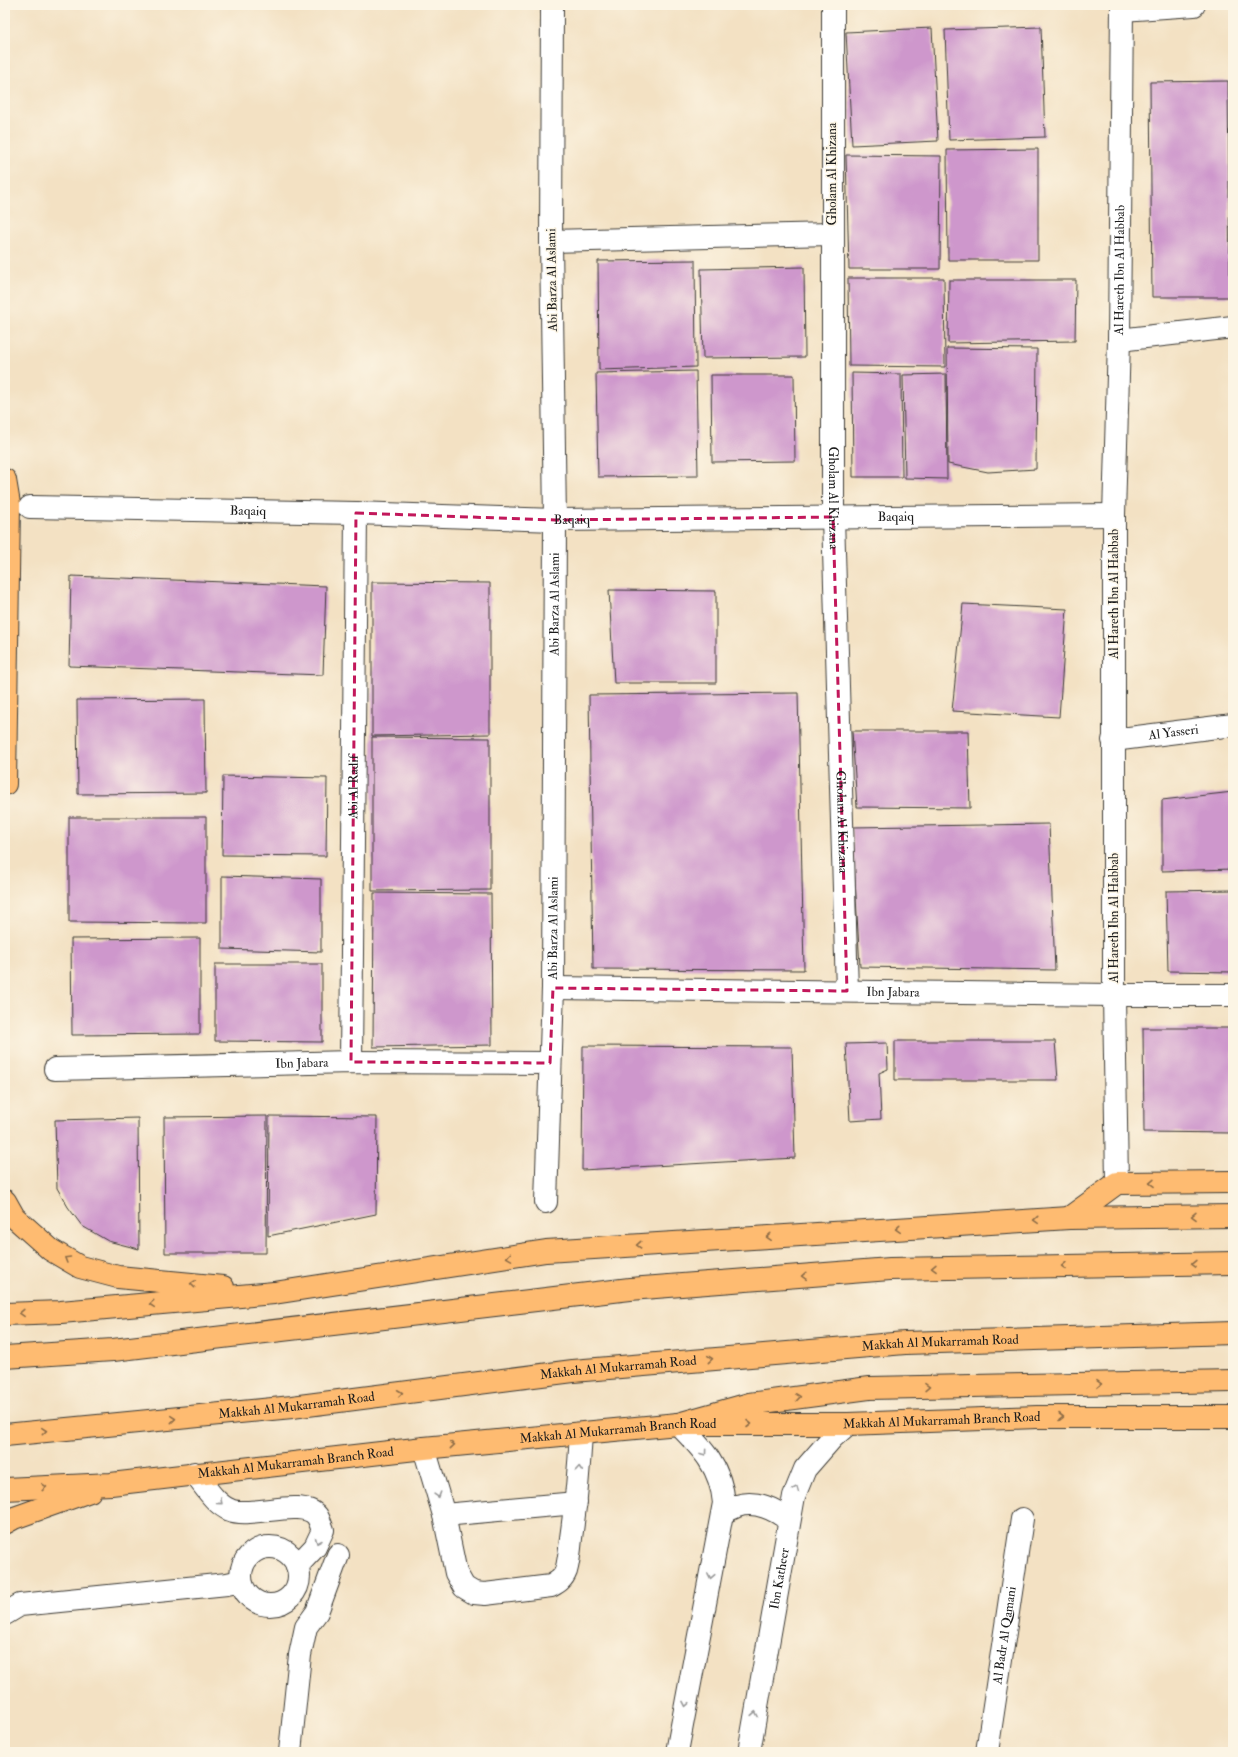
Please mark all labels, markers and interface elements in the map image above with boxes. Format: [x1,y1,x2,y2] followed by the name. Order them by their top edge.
[824,122,840,225] street label: Gholam Al Khizana
[1111,205,1128,336] street label: Al Hareth Ibn Al Habbab
[543,228,561,333] street label: Abi Barza Al Aslami
[825,447,842,550] street label: Gholam Al Khizana
[230,503,266,519] street label: Baqaiq
[878,509,914,525] street label: Baqaiq
[554,512,590,528] street label: Baqaiq
[1106,529,1122,660] street label: Al Hareth Ibn Al Habbab
[546,552,563,657] street label: Abi Barza Al Aslami
[1147,721,1200,744] street label: Al Yasseri
[345,753,362,820] street label: Abi Al Radif
[832,770,852,874] street label: Gholam Al Khizana
[1106,853,1122,984] street label: Al Hareth Ibn Al Habbab
[545,876,561,981] street label: Abi Barza Al Aslami
[866,984,920,1001] street label: Ibn Jabara
[275,1055,329,1072] street label: Ibn Jabara
[1149,1179,1155,1187] one-way arrow
[1191,1212,1197,1221] one-way arrow
[1033,1216,1039,1225] one-way arrow
[895,1224,901,1233] one-way arrow
[766,1233,772,1241] one-way arrow
[636,1241,642,1250] one-way arrow
[506,1252,513,1261] one-way arrow
[64,1257,71,1264] one-way arrow
[1191,1260,1197,1268] one-way arrow
[1061,1262,1067,1270] one-way arrow
[931,1264,937,1273] one-way arrow
[801,1271,807,1280] one-way arrow
[190,1280,196,1289] one-way arrow
[148,1299,155,1308] one-way arrow
[19,1309,25,1317] one-way arrow
[861,1332,1020,1355] street label: Makkah Al Mukarramah Road
[539,1353,698,1383] street label: Makkah Al Mukarramah Road
[707,1355,713,1364] one-way arrow
[1096,1380,1102,1388] one-way arrow
[924,1383,930,1391] one-way arrow
[218,1388,376,1422] street label: Makkah Al Mukarramah Road
[397,1389,403,1398] one-way arrow
[795,1393,801,1402] one-way arrow
[843,1409,1041,1432] street label: Makkah Al Mukarramah Branch Road
[1058,1413,1064,1421] one-way arrow
[170,1414,176,1423] one-way arrow
[519,1416,717,1447] street label: Makkah Al Mukarramah Branch Road
[746,1420,752,1428] one-way arrow
[41,1427,47,1436] one-way arrow
[449,1441,455,1450] one-way arrow
[197,1443,395,1482] street label: Makkah Al Mukarramah Branch Road
[699,1448,706,1455] one-way arrow
[574,1466,583,1472] one-way arrow
[41,1483,47,1492] one-way arrow
[792,1486,800,1493] one-way arrow
[433,1491,442,1498] one-way arrow
[215,1498,222,1505] one-way arrow
[315,1537,323,1545] one-way arrow
[766,1546,793,1611] street label: Ibn Katheer
[707,1573,715,1579] one-way arrow
[989,1585,1020,1686] street label: Al Badr Al Qamani
[682,1701,691,1707] one-way arrow
[751,1710,759,1717] one-way arrow

